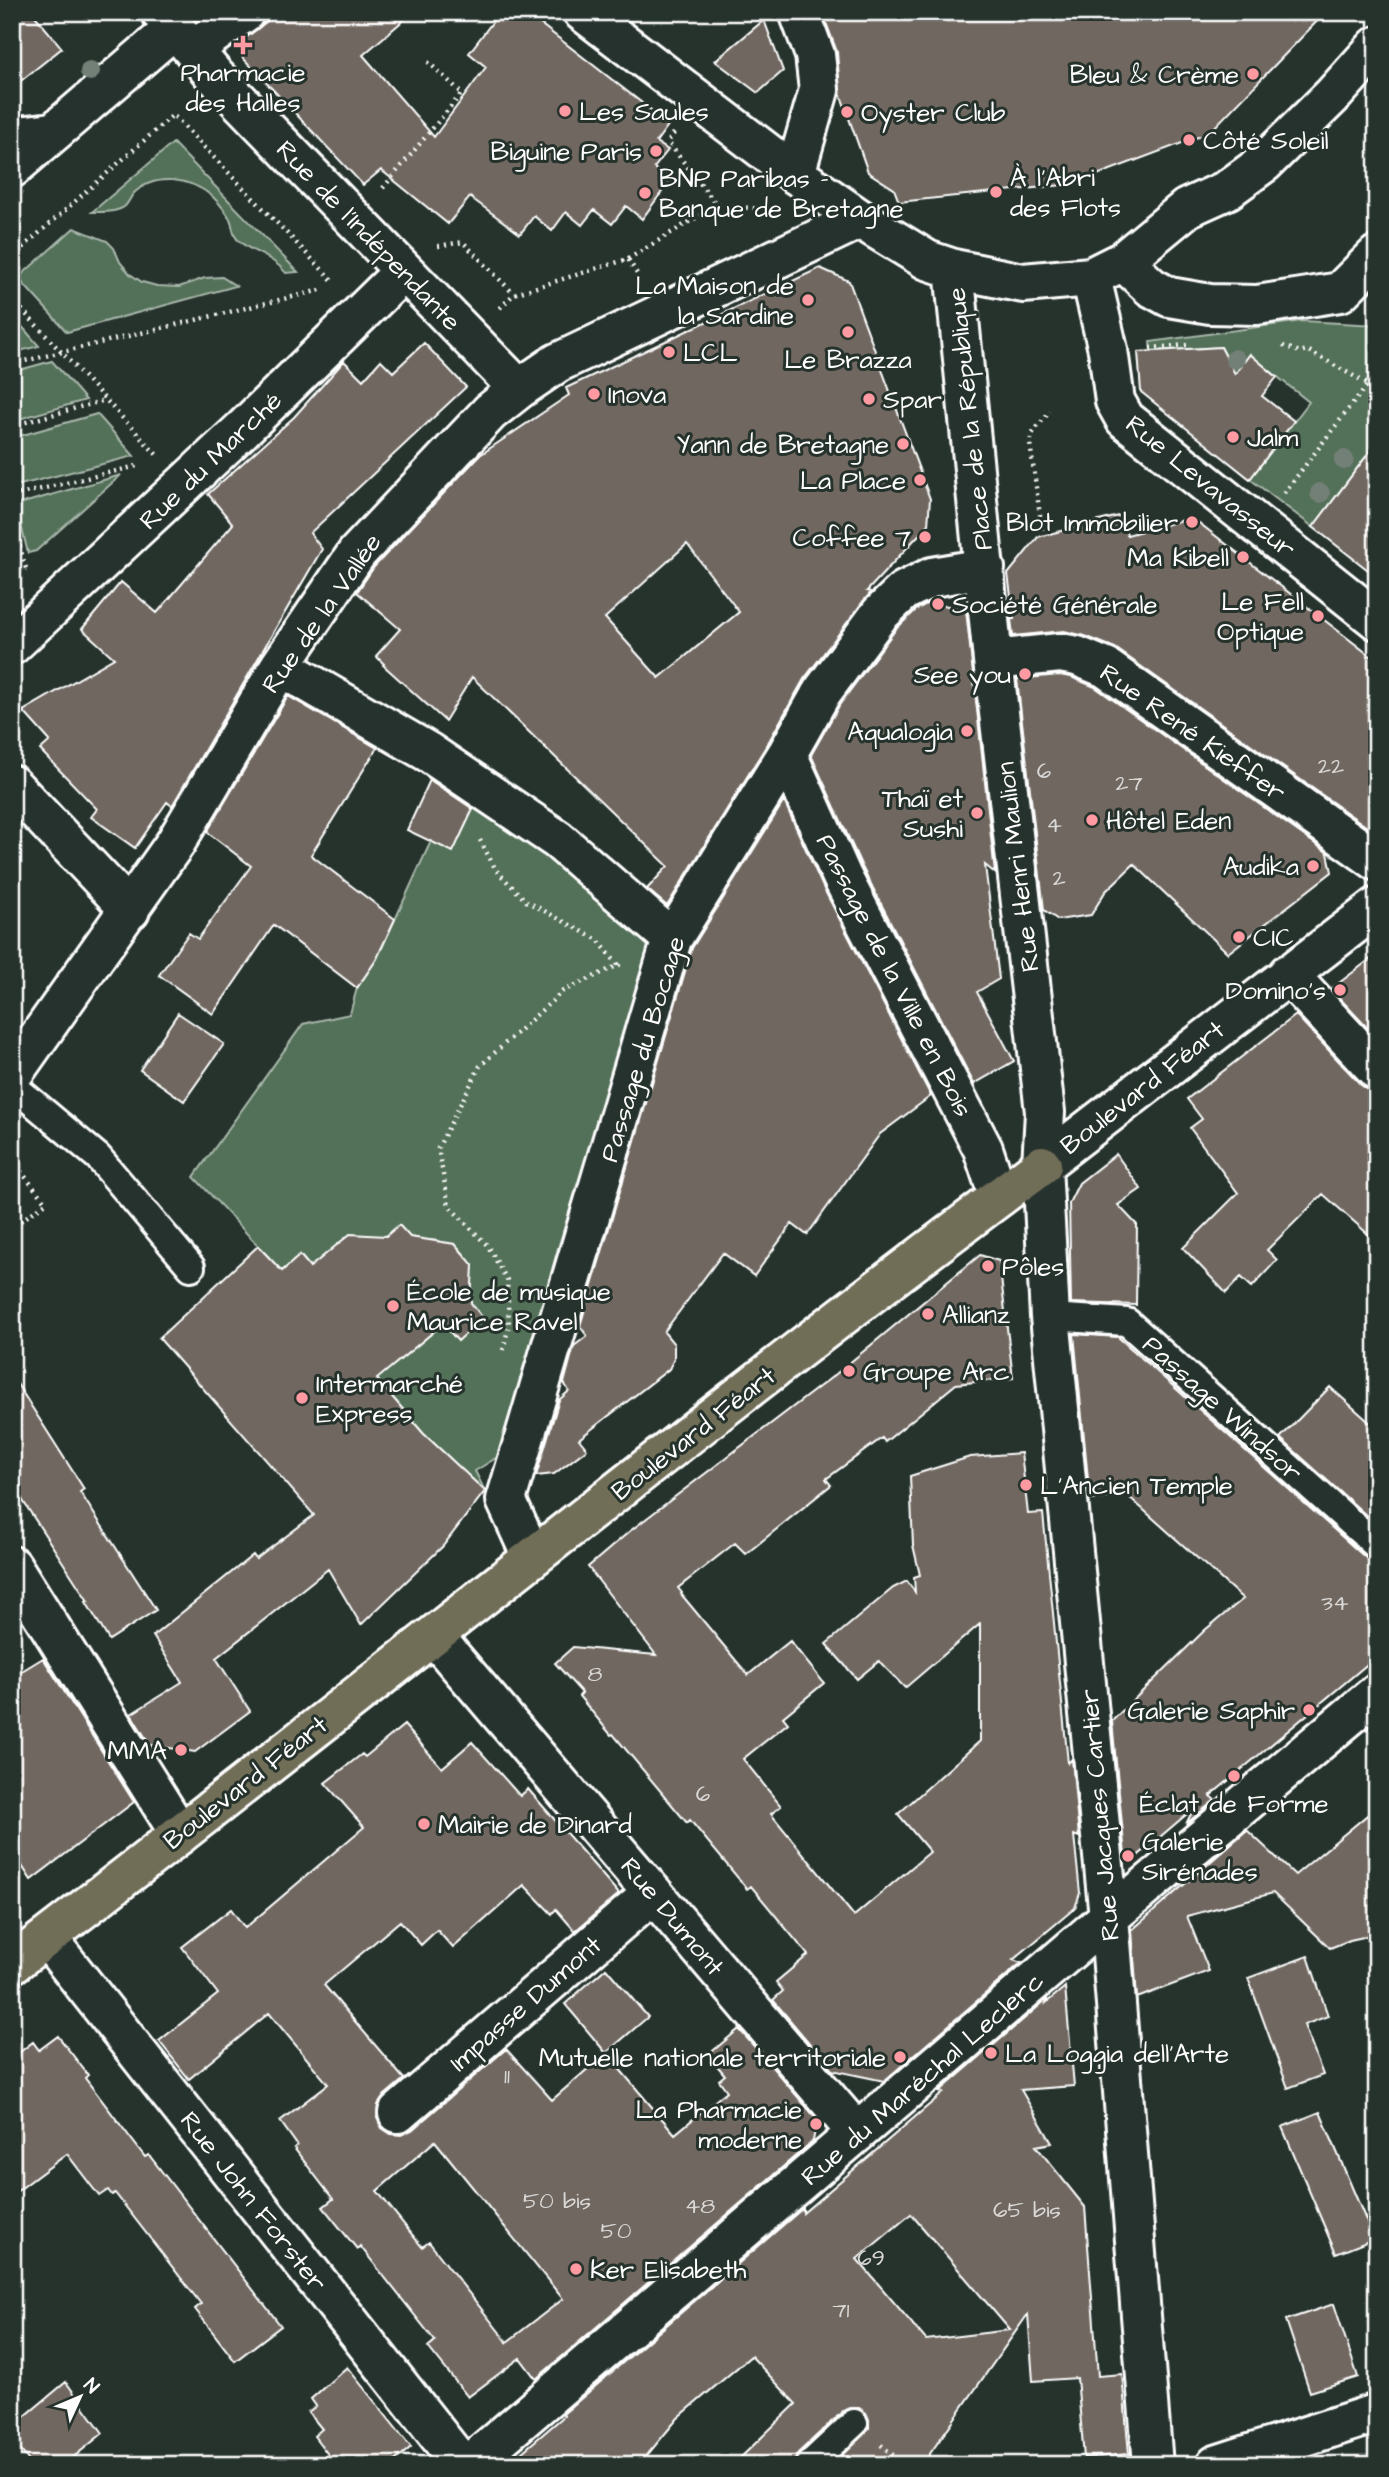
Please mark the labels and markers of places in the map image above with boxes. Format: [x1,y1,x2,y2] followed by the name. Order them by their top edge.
[235,37,251,53] marker: Pharmacie des Halles
[181,55,305,121] place label: Pharmacie des Halles
[1070,57,1239,93] place label: Bleu & Crème
[1245,66,1261,82] marker: Bleu & Crème
[579,94,709,130] place label: Les Saules
[861,95,1006,133] place label: Oyster Club
[557,103,573,119] marker: Les Saules
[839,104,855,120] marker: Oyster Club
[1203,123,1329,159] place label: Côté Soleil
[1181,132,1197,148] marker: Côté Soleil
[490,134,642,172] place label: Biguine Paris
[648,143,664,159] marker: Biguine Paris
[1010,160,1121,226] place label: À l'Abri des Flots
[659,161,904,229] place label: BNP Paribas - Banque de Bretagne
[988,184,1004,200] marker: À l'Abri des Flots
[637,185,653,201] marker: BNP Paribas - Banque de Bretagne
[635,268,794,334] place label: La Maison de la Sardine
[800,292,816,308] marker: La Maison de la Sardine
[840,324,856,340] marker: Le Brazza
[683,335,737,371] place label: LCL
[784,342,912,378] place label: Le Brazza
[661,344,677,360] marker: LCL
[608,377,666,413] place label: Inova
[883,382,942,418] place label: Spar
[586,386,602,402] marker: Inova
[861,391,877,407] marker: Spar
[1247,420,1299,456] place label: Jalm
[677,427,889,465] place label: Yann de Bretagne
[1225,429,1241,445] marker: Jalm
[895,436,911,452] marker: Yann de Bretagne
[800,463,906,499] place label: La Place
[912,472,928,488] marker: La Place
[1006,505,1178,541] place label: Blot Immobilier
[1184,514,1200,530] marker: Blot Immobilier
[793,520,911,556] place label: Coffee 7
[917,529,933,545] marker: Coffee 7
[1127,540,1229,576] place label: Ma Kibell
[1235,549,1251,565] marker: Ma Kibell
[1217,584,1304,650] place label: Le Fell Optique
[952,587,1158,623] place label: Société Générale
[930,596,946,612] marker: Société Générale
[1310,608,1326,624] marker: Le Fell Optique
[914,657,1011,695] place label: See you
[1017,666,1033,682] marker: See you
[847,714,953,752] place label: Aqualogia
[959,723,975,739] marker: Aqualogia
[882,781,963,847] place label: Thaï et Sushi
[1106,803,1231,839] place label: Hôtel Eden
[969,805,985,821] marker: Thaï et Sushi
[1084,812,1100,828] marker: Hôtel Eden
[1223,849,1299,885] place label: Audika
[1305,858,1321,874] marker: Audika
[1253,920,1294,956] place label: CIC
[1231,929,1247,945] marker: CIC
[1225,973,1326,1009] place label: Domino's
[1332,982,1348,998] marker: Domino's
[1002,1249,1064,1285] place label: Pôles
[980,1258,996,1274] marker: Pôles
[407,1274,611,1340] place label: École de musique Maurice Ravel
[942,1297,1010,1333] place label: Allianz
[385,1298,401,1314] marker: École de musique Maurice Ravel
[920,1306,936,1322] marker: Allianz
[863,1354,1010,1390] place label: Groupe Arc
[841,1363,857,1379] marker: Groupe Arc
[316,1366,463,1432] place label: Intermarché Express
[294,1390,310,1406] marker: Intermarché Express
[1040,1468,1233,1504] place label: L'Ancien Temple
[1018,1477,1034,1493] marker: L'Ancien Temple
[1127,1693,1295,1729] place label: Galerie Saphir
[1301,1702,1317,1718] marker: Galerie Saphir
[107,1733,167,1769] place label: MMA
[173,1742,189,1758] marker: MMA
[1226,1768,1242,1784] marker: Éclat de Forme
[1139,1786,1329,1822] place label: Éclat de Forme
[438,1807,632,1843] place label: Mairie de Dinard
[416,1816,432,1832] marker: Mairie de Dinard
[1142,1824,1258,1890] place label: Galerie Sirénades
[1120,1848,1136,1864] marker: Galerie Sirénades
[1005,2036,1229,2074] place label: La Loggia dell’Arte
[539,2040,886,2076] place label: Mutuelle nationale territoriale
[983,2045,999,2061] marker: La Loggia dell’Arte
[892,2049,908,2065] marker: Mutuelle nationale territoriale
[635,2092,802,2158] place label: La Pharmacie moderne
[808,2116,824,2132] marker: La Pharmacie moderne
[590,2252,746,2288] place label: Ker Elisabeth
[568,2261,584,2277] marker: Ker Elisabeth

